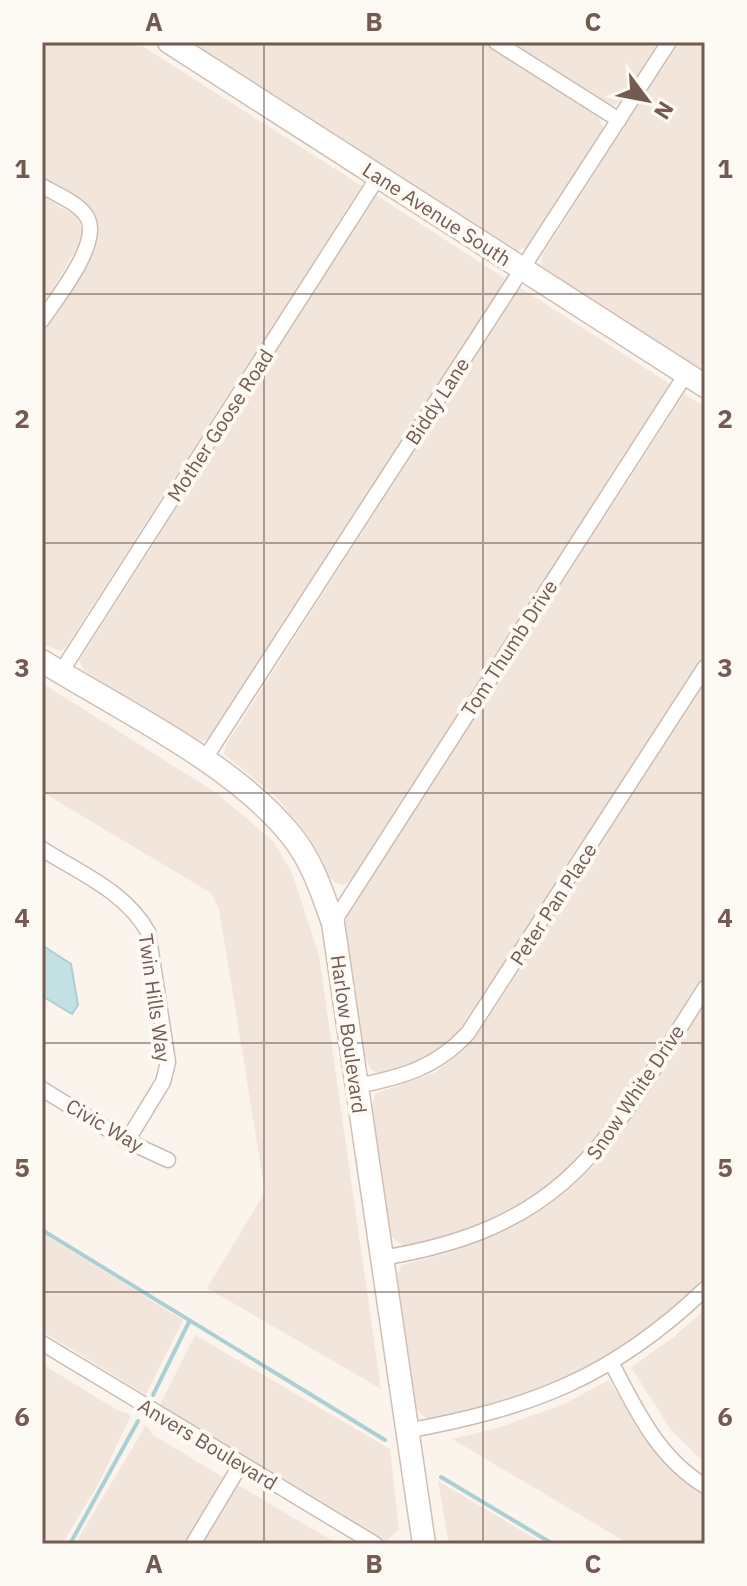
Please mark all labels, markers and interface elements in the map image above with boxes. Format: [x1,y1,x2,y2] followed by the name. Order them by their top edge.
[145,4,163,38] text: A
[365,4,383,38] text: B
[585,4,602,38] text: C
[607,60,687,140] north arrow
[648,96,681,125] text: N
[14,151,30,185] text: 1
[717,151,733,185] text: 1
[358,156,516,272] street label: Lane Avenue South
[161,344,279,506] street label: Mother Goose Road
[399,352,475,450] street label: Biddy Lane
[14,401,30,435] text: 2
[717,401,733,435] text: 2
[455,574,563,722] street label: Tom Thumb Drive
[14,650,30,684] text: 3
[717,650,733,684] text: 3
[503,838,603,970] street label: Peter Pan Place
[14,900,30,934] text: 4
[717,900,733,934] text: 4
[133,932,177,1064] street label: Twin Hills Way
[325,953,373,1115] street label: Harlow Boulevard
[580,1019,690,1165] street label: Snow White Drive
[61,1092,149,1158] street label: Civic Way
[14,1150,30,1184] text: 5
[717,1150,733,1184] text: 5
[134,1392,282,1496] street label: Anvers Boulevard
[14,1399,30,1433] text: 6
[717,1399,733,1433] text: 6
[145,1546,163,1580] text: A
[365,1546,383,1580] text: B
[585,1546,602,1580] text: C

